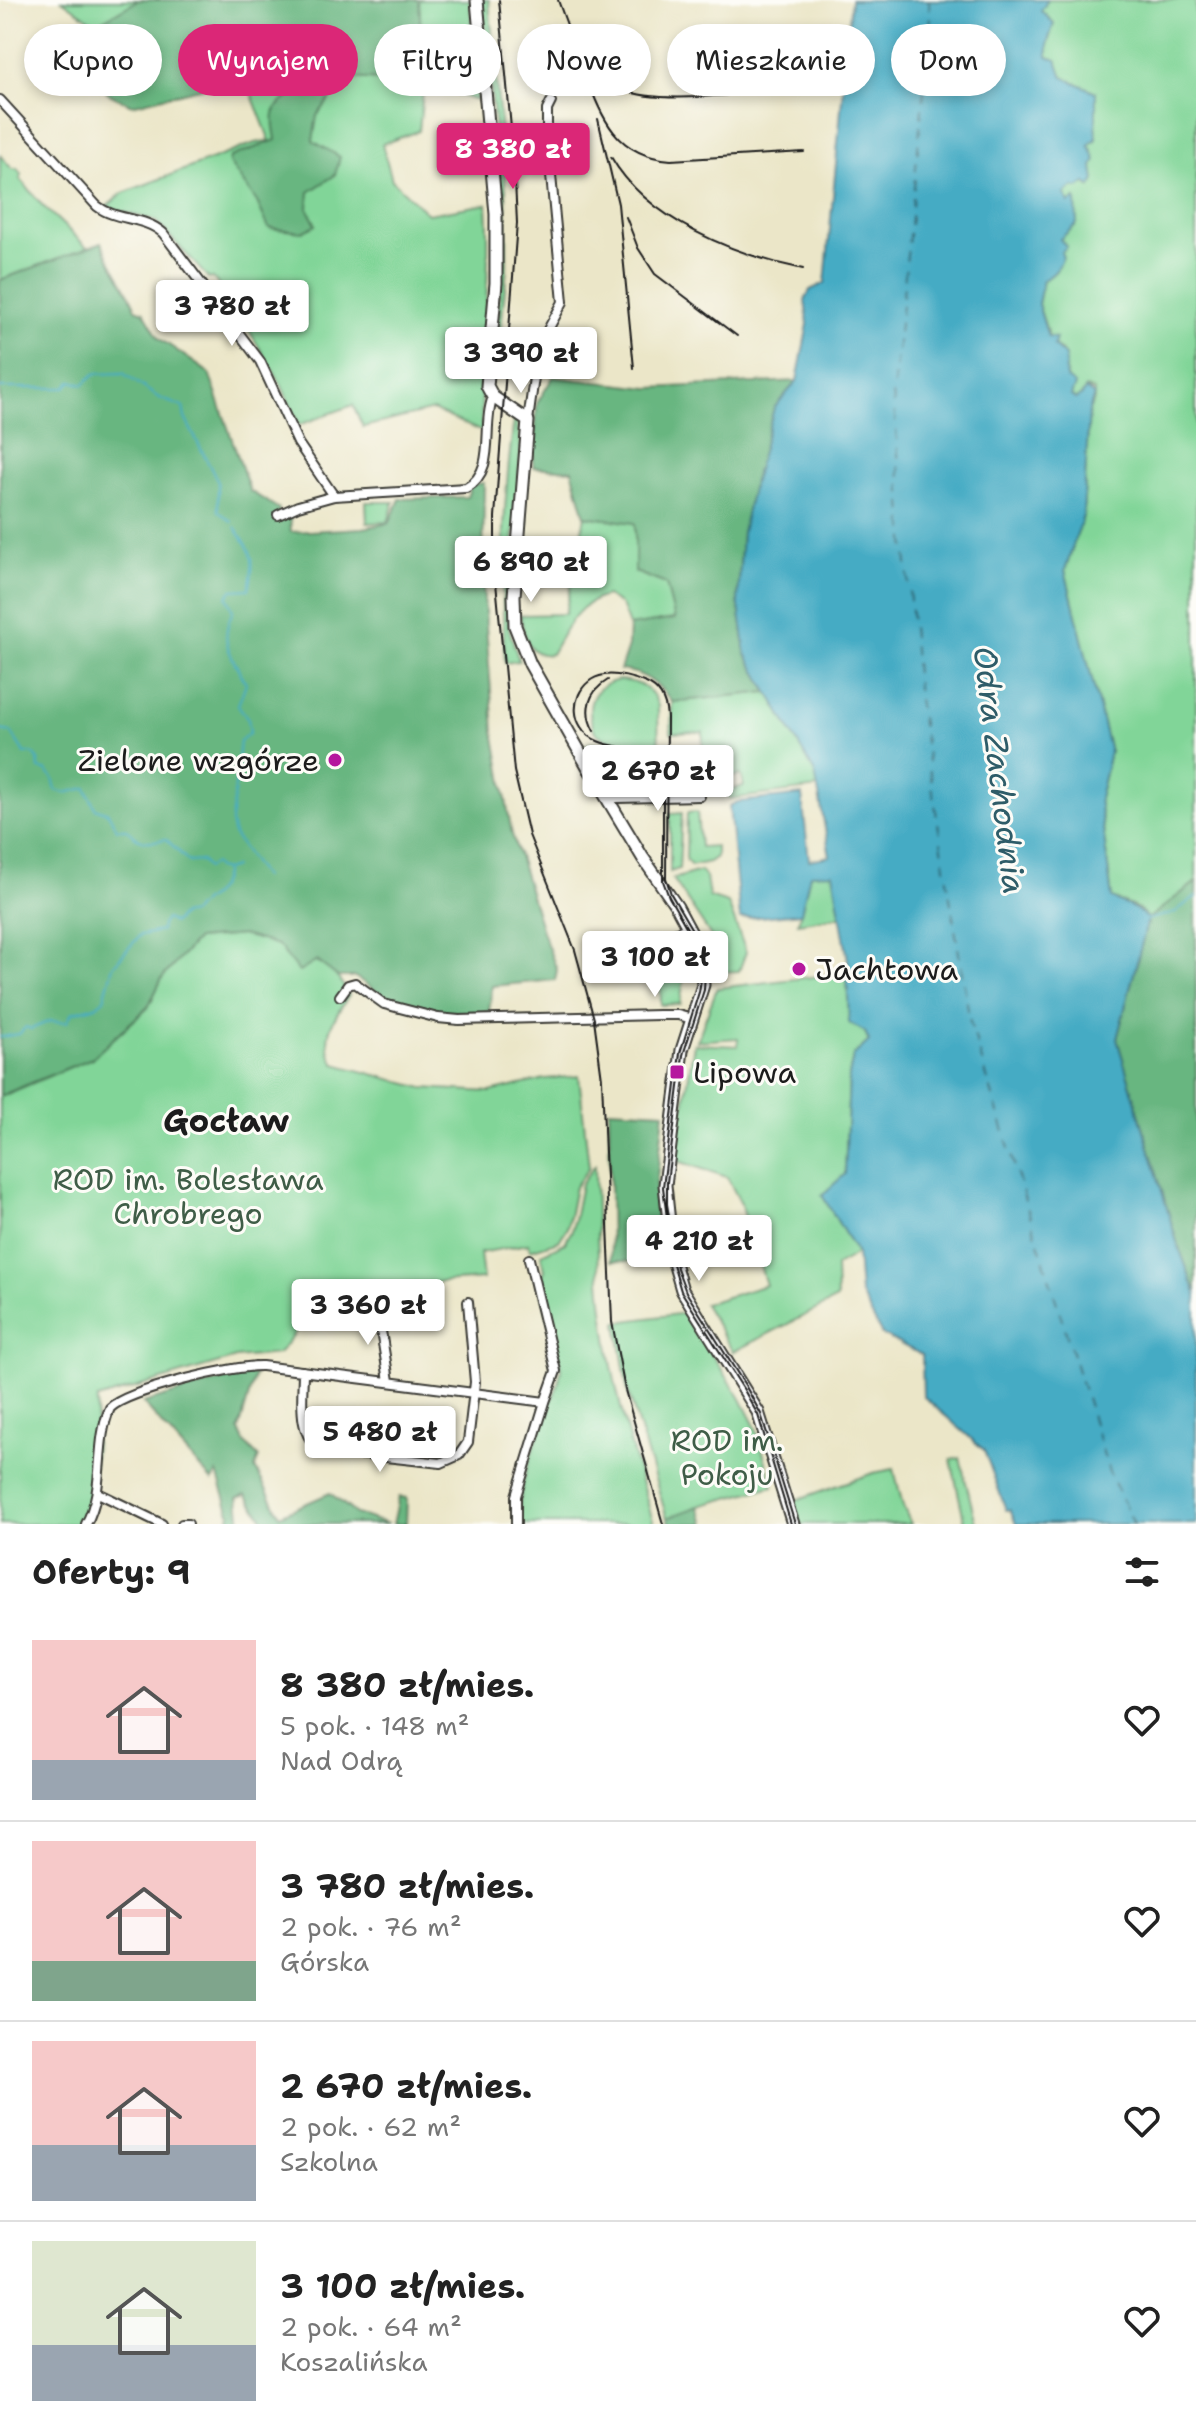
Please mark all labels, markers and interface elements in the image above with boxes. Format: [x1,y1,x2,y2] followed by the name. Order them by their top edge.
[24,24,162,96] chip: Kupno
[178,24,358,96] chip: Wynajem
[374,24,501,96] chip: Filtry
[517,24,651,96] chip: Nowe
[667,24,875,96] chip: Mieszkanie
[891,24,1006,96] chip: Dom
[430,123,596,191] pin: 8 380 zł
[455,131,571,166] text: 8 380 zł
[149,280,315,348] pin: 3 780 zł
[174,288,290,323] text: 3 780 zł
[438,327,604,395] pin: 3 390 zł
[463,335,579,370] text: 3 390 zł
[448,536,614,604] pin: 6 890 zł
[473,544,589,579] text: 6 890 zł
[963,644,1037,896] water label: Odra Zachodnia
[78,740,319,781] place label: Zielone wzgórze
[575,745,741,813] pin: 2 670 zł
[326,751,344,769] marker: Zielone wzgórze
[600,753,716,788] text: 2 670 zł
[572,931,738,999] pin: 3 100 zł
[600,939,710,974] text: 3 100 zł
[815,949,959,990] place label: Jachtowa
[790,960,808,978] marker: Jachtowa
[693,1052,796,1093] place label: Lipowa
[668,1063,686,1081] marker: Lipowa
[163,1099,289,1142] district label: Gocław
[52,1159,324,1234] park label: ROD im. Bolesława Chrobrego
[616,1215,782,1283] pin: 4 210 zł
[645,1223,753,1258] text: 4 210 zł
[285,1279,451,1347] pin: 3 360 zł
[310,1287,426,1322] text: 3 360 zł
[297,1406,463,1474] pin: 5 480 zł
[323,1414,437,1449] text: 5 480 zł
[670,1420,784,1495] park label: ROD im. Pokoju
[32,1549,191,1595] text: Oferty: 9
[1120,1550,1164,1594] icon: filters
[280,1662,534,1708] text: 8 380 zł/mies.
[96,1672,192,1768] icon: home
[1120,1698,1164,1742] icon: heart
[280,1708,470,1743] text: 5 pok. · 148 m²
[280,1743,402,1778] text: Nad Odrą
[280,1863,534,1909] text: 3 780 zł/mies.
[96,1873,192,1969] icon: home
[1120,1899,1164,1943] icon: heart
[280,1909,462,1944] text: 2 pok. · 76 m²
[280,1944,369,1979] text: Górska
[280,2063,532,2109] text: 2 670 zł/mies.
[96,2073,192,2169] icon: home
[1120,2099,1164,2143] icon: heart
[280,2109,461,2144] text: 2 pok. · 62 m²
[280,2144,378,2179] text: Szkolna
[280,2263,525,2309] text: 3 100 zł/mies.
[96,2273,192,2369] icon: home
[1120,2299,1164,2343] icon: heart
[280,2309,462,2344] text: 2 pok. · 64 m²
[280,2344,428,2379] text: Koszalińska

